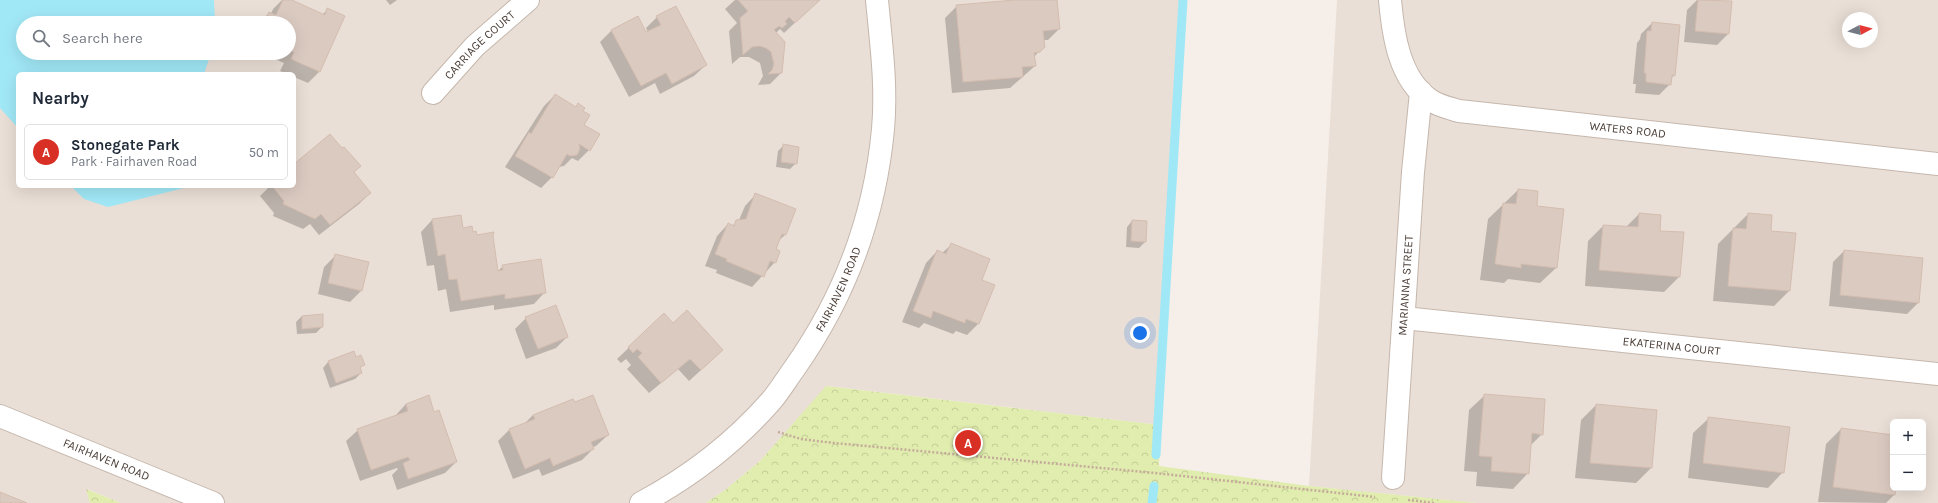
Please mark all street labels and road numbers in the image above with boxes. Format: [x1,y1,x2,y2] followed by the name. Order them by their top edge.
[441,8,518,82] street label: CARRIAGE COURT
[1589,118,1667,141] street label: WATERS ROAD
[1395,235,1416,336] street label: MARIANNA STREET
[812,245,864,334] street label: FAIRHAVEN ROAD
[1622,334,1721,358] street label: EKATERINA COURT
[61,436,152,483] street label: FAIRHAVEN ROAD

